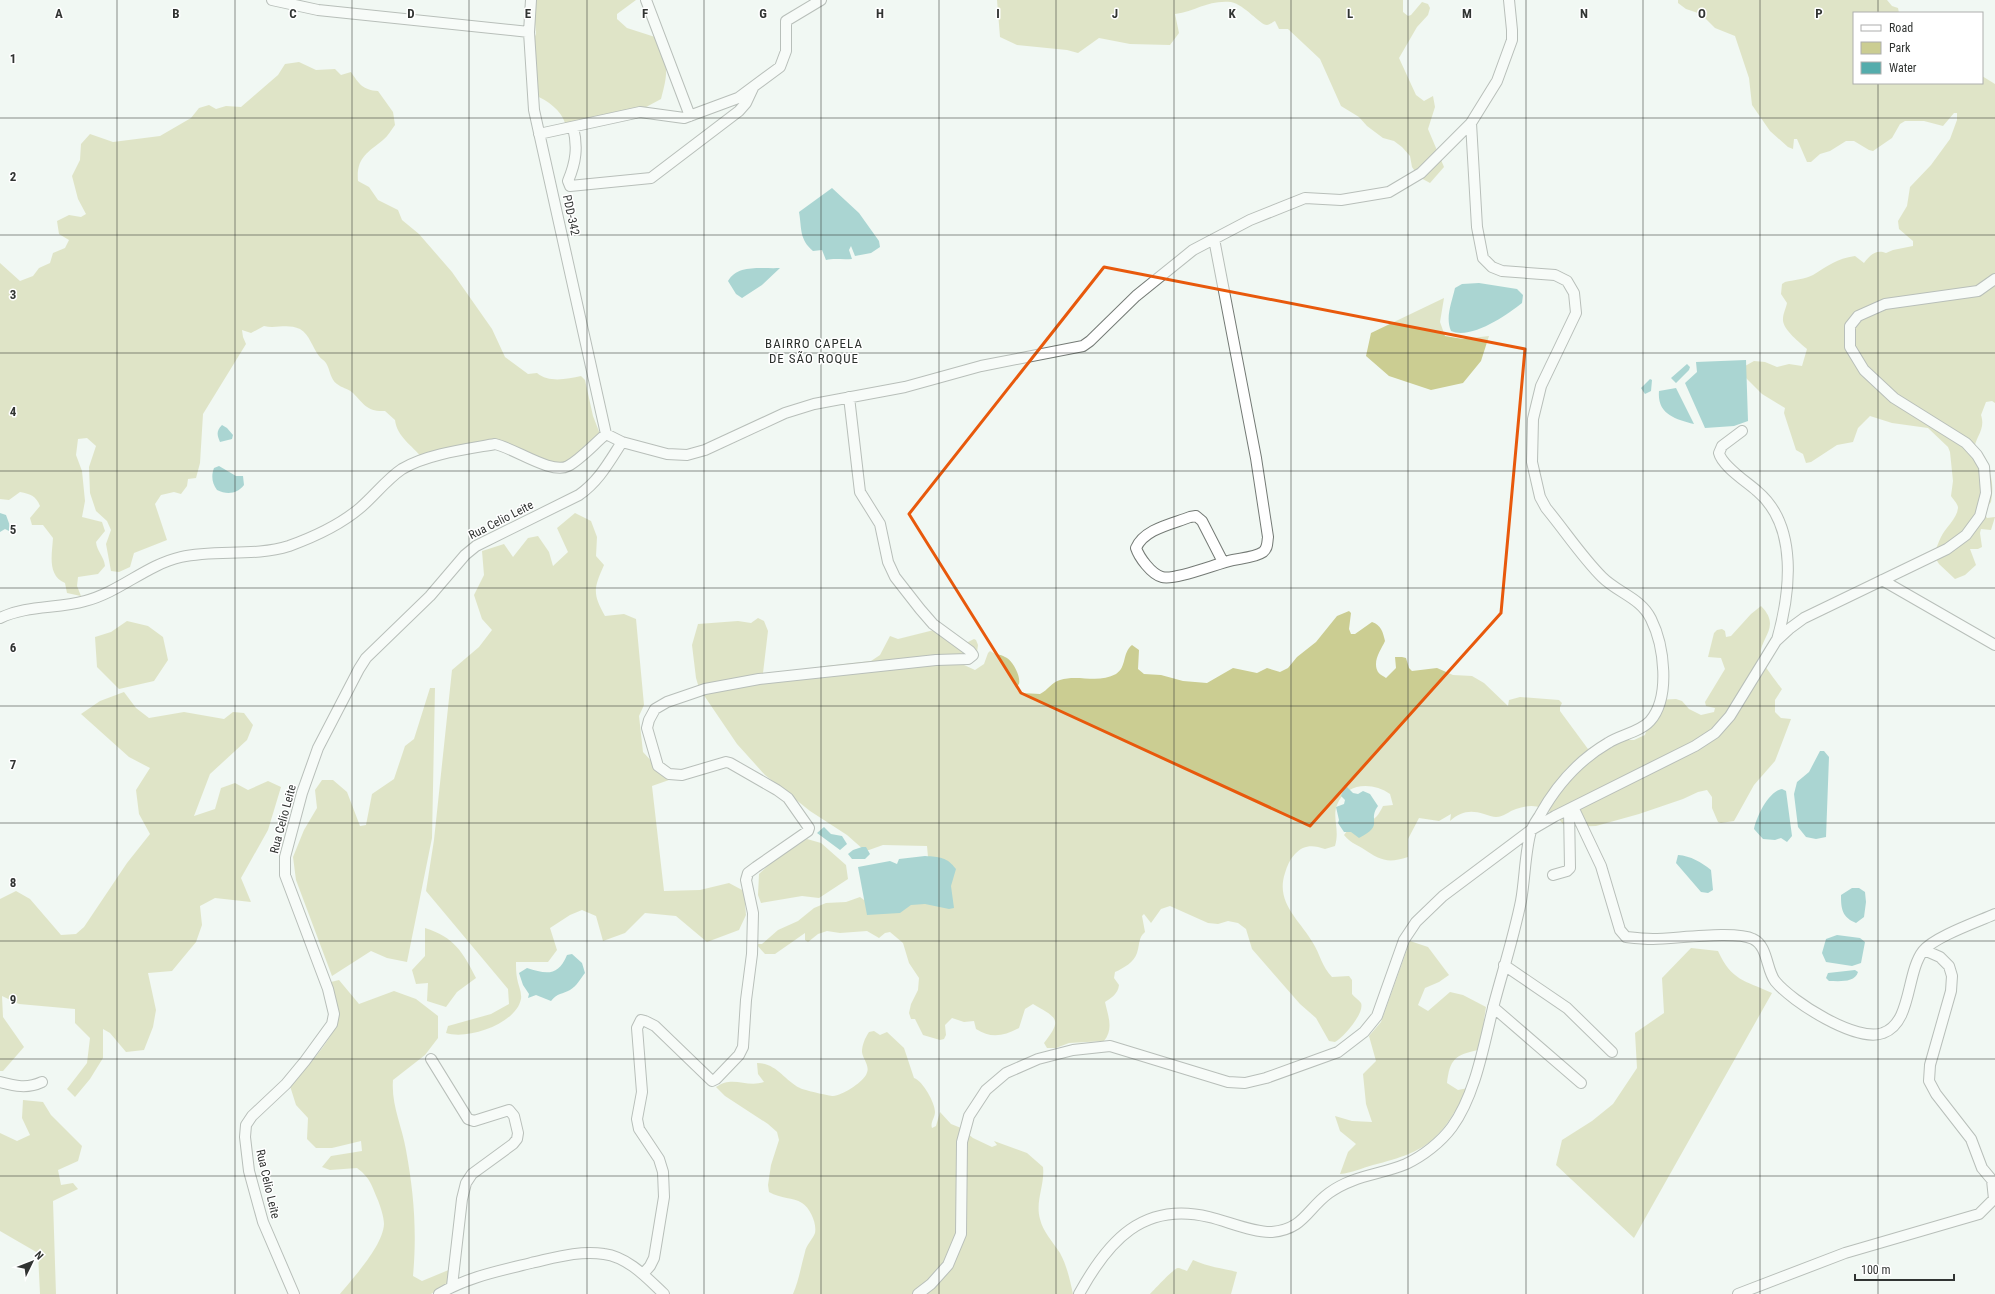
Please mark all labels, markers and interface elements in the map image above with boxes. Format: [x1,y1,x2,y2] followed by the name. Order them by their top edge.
[55,6,63,21] text: A
[172,6,180,21] text: B
[289,6,297,21] text: C
[407,6,415,21] text: D
[525,6,532,21] text: E
[642,6,648,21] text: F
[759,6,767,21] text: G
[876,6,884,21] text: H
[996,6,1000,21] text: I
[1112,6,1118,21] text: J
[1228,6,1236,21] text: K
[1347,6,1353,21] text: L
[1462,6,1472,21] text: M
[1580,6,1588,21] text: N
[1698,6,1706,21] text: O
[1815,6,1823,21] text: P
[1853,12,1983,84] legend
[1889,21,1913,35] text: Road
[1889,41,1911,55] text: Park
[10,51,16,66] text: 1
[1889,61,1917,75] text: Water
[10,169,17,184] text: 2
[560,193,582,237] street label: PDD-342
[10,287,16,302] text: 3
[765,336,863,366] district label: BAIRRO CAPELA DE SÃO ROQUE
[10,404,17,419] text: 4
[466,498,536,542] street label: Rua Celio Leite
[10,522,17,537] text: 5
[10,640,17,655] text: 6
[10,757,17,772] text: 7
[267,783,299,855] street label: Rua Celio Leite
[10,875,16,890] text: 8
[10,992,16,1007] text: 9
[253,1148,283,1220] street label: Rua Celio Leite
[12,1242,52,1282] north arrow
[32,1249,46,1263] text: N
[1855,1256,1954,1282] scale bar
[1861,1263,1891,1277] text: 100 m

